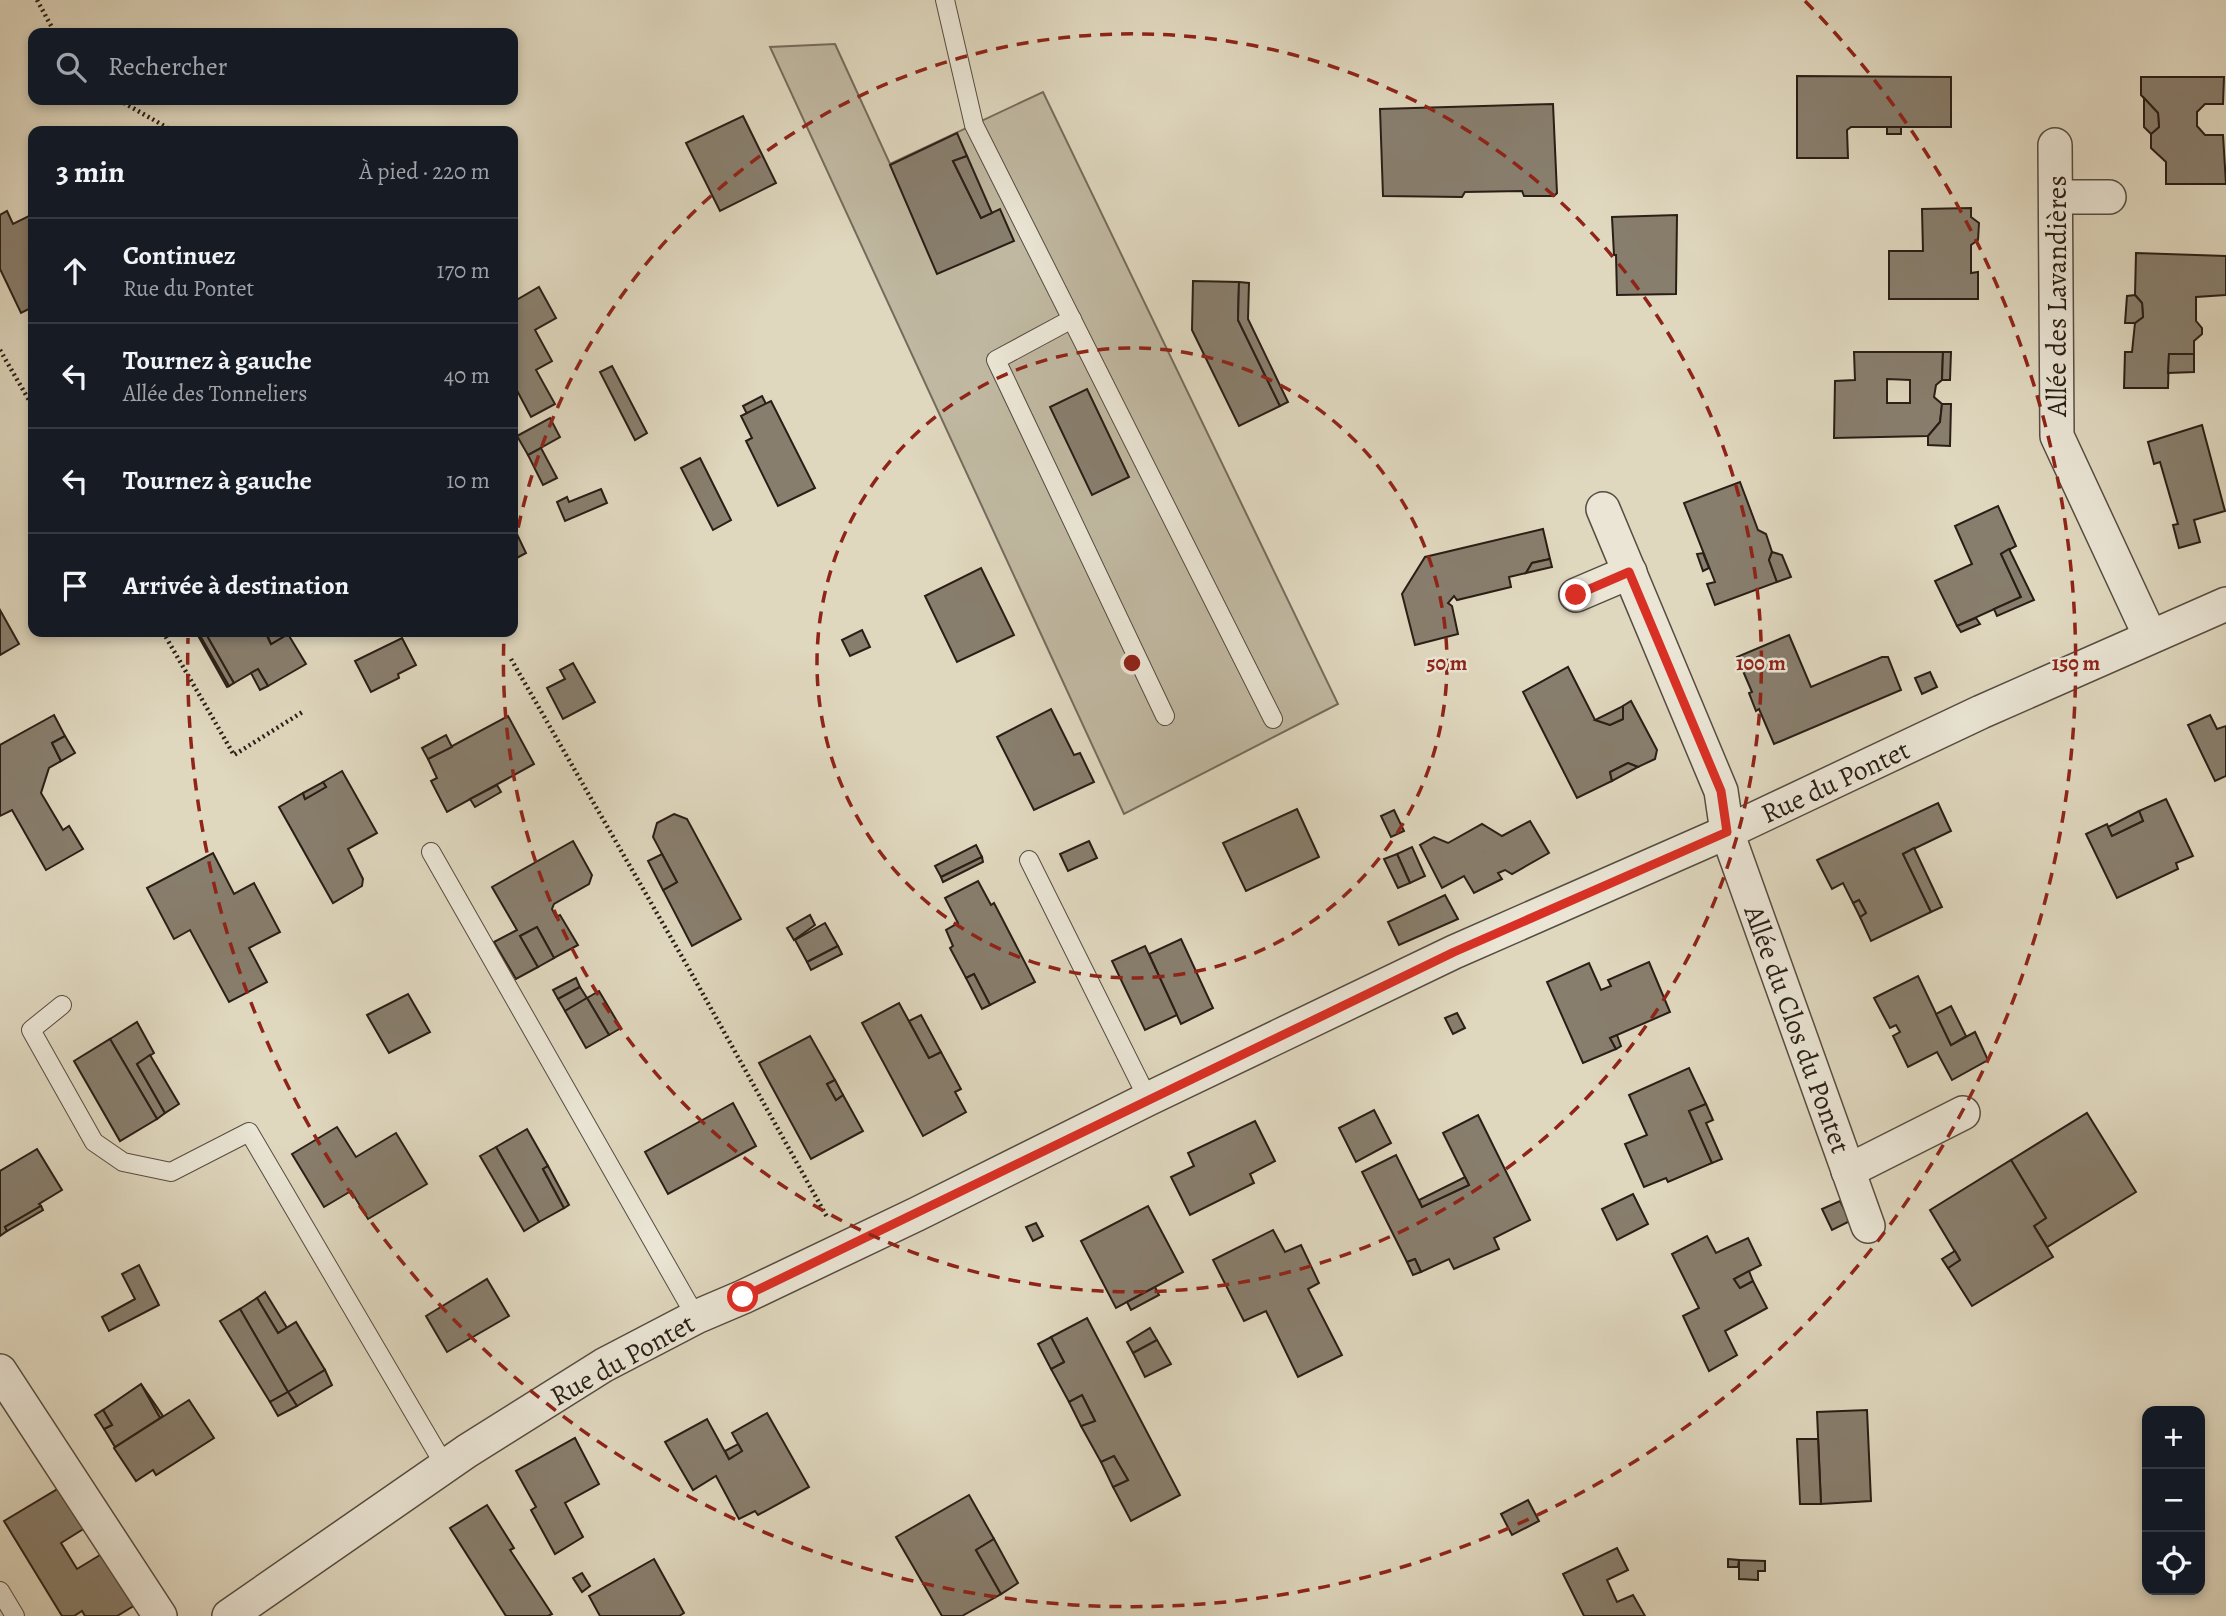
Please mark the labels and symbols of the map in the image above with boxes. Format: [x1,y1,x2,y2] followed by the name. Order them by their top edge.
[2038,175,2076,418] street label: Allée des Lavandières
[1560,579,1591,610] route end
[1427,649,1468,677] text: 50 m
[1736,649,1786,677] text: 100 m
[2052,649,2101,677] text: 150 m
[1120,651,1144,675] centre of rings
[1755,731,1916,833] street label: Rue du Pontet
[1734,899,1860,1159] street label: Allée du Clos du Pontet
[727,1281,758,1312] route start
[543,1305,702,1415] street label: Rue du Pontet

